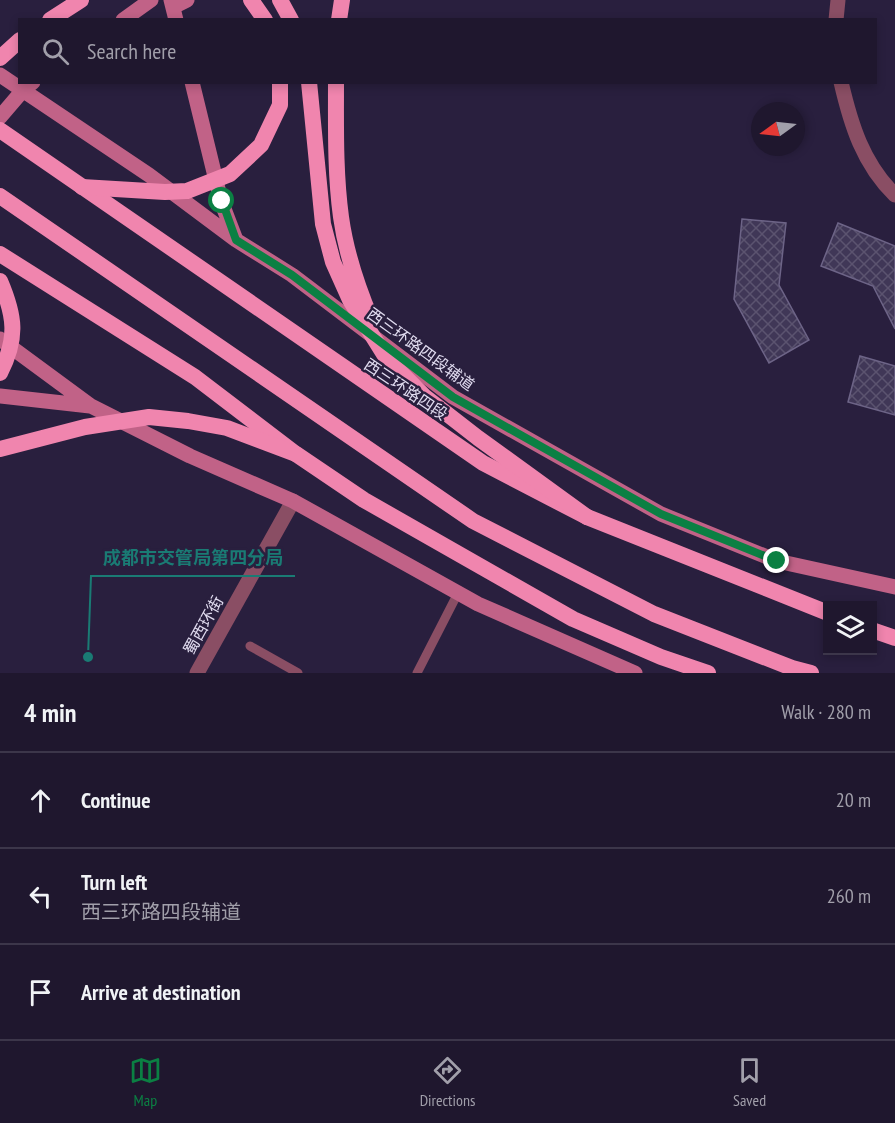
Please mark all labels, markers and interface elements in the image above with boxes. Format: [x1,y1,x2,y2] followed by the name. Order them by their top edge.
[18,18,877,84] search box
[39,35,72,68] icon: search
[87,37,176,65] text: Search here
[751,102,805,156] north arrow
[208,187,234,213] route start
[364,304,478,394] street label: 西三环路四段辅道
[361,354,451,424] street label: 西三环路四段
[91,540,295,576] callout: 成都市交管局第四分局
[103,546,283,569] text: 成都市交管局第四分局
[763,547,789,573] route end
[179,592,227,658] street label: 蜀西环街
[823,601,877,655] map controls
[823,601,877,655] button: layers
[24,696,77,729] text: 4 min
[781,699,871,725] text: Walk · 280 m
[24,784,57,817] icon: ahead
[81,786,151,814] text: Continue
[836,787,871,813] text: 20 m
[81,868,147,896] text: Turn left
[24,880,57,913] icon: left
[827,883,871,909] text: 260 m
[81,899,241,925] text: 西三环路四段辅道
[24,976,57,1009] icon: arrive
[81,978,241,1006] text: Arrive at destination
[129,1054,162,1110] tab: Map
[420,1054,475,1110] tab: Directions
[733,1054,766,1110] tab: Saved

